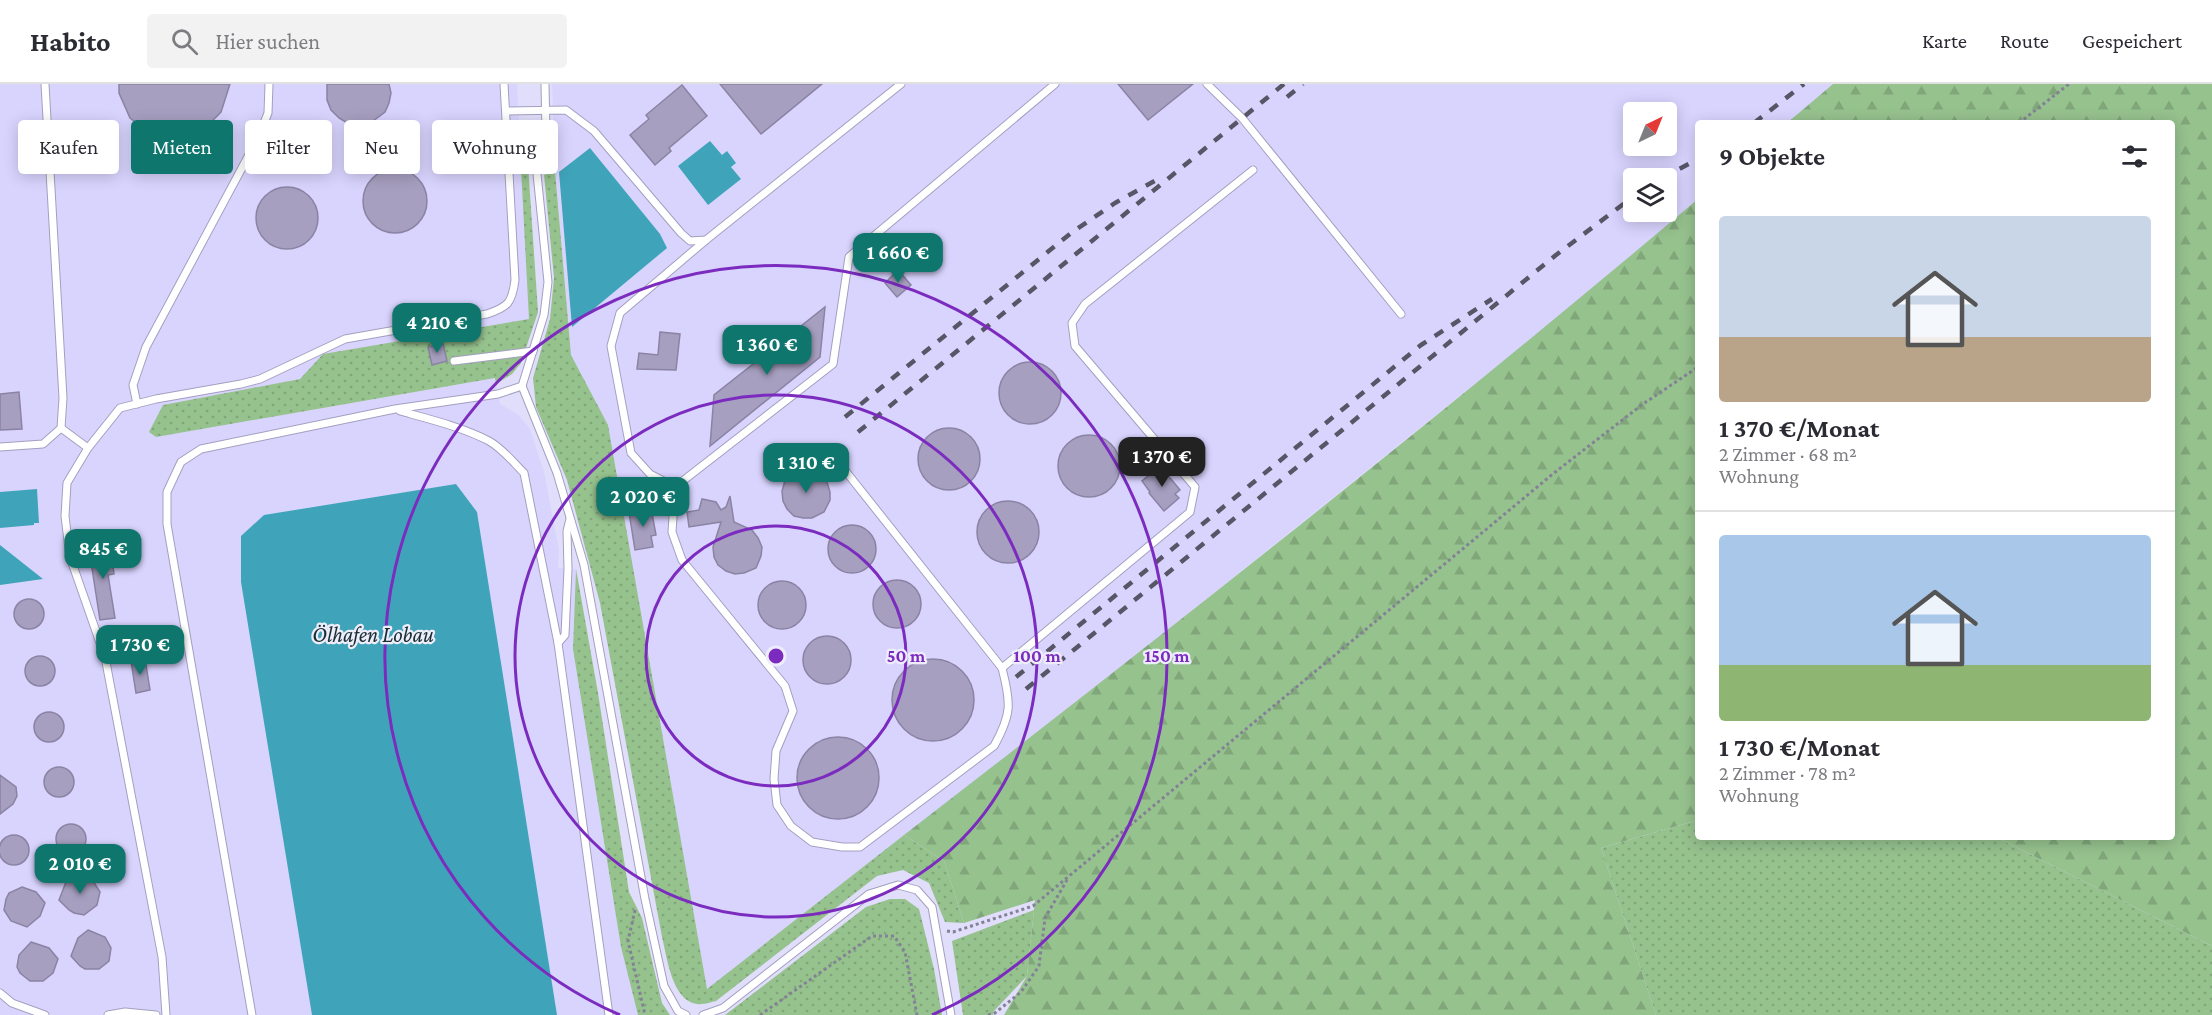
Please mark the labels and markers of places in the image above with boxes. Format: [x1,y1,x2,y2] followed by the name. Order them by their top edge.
[843,233,953,284] pin: 1 660 €
[382,303,492,354] pin: 4 210 €
[712,325,822,376] pin: 1 360 €
[1107,437,1217,488] pin: 1 370 €
[751,443,861,494] pin: 1 310 €
[588,477,698,528] pin: 2 020 €
[61,529,145,580] pin: 845 €
[85,625,195,676] pin: 1 730 €
[766,646,786,666] centre of rings
[25,844,135,895] pin: 2 010 €

